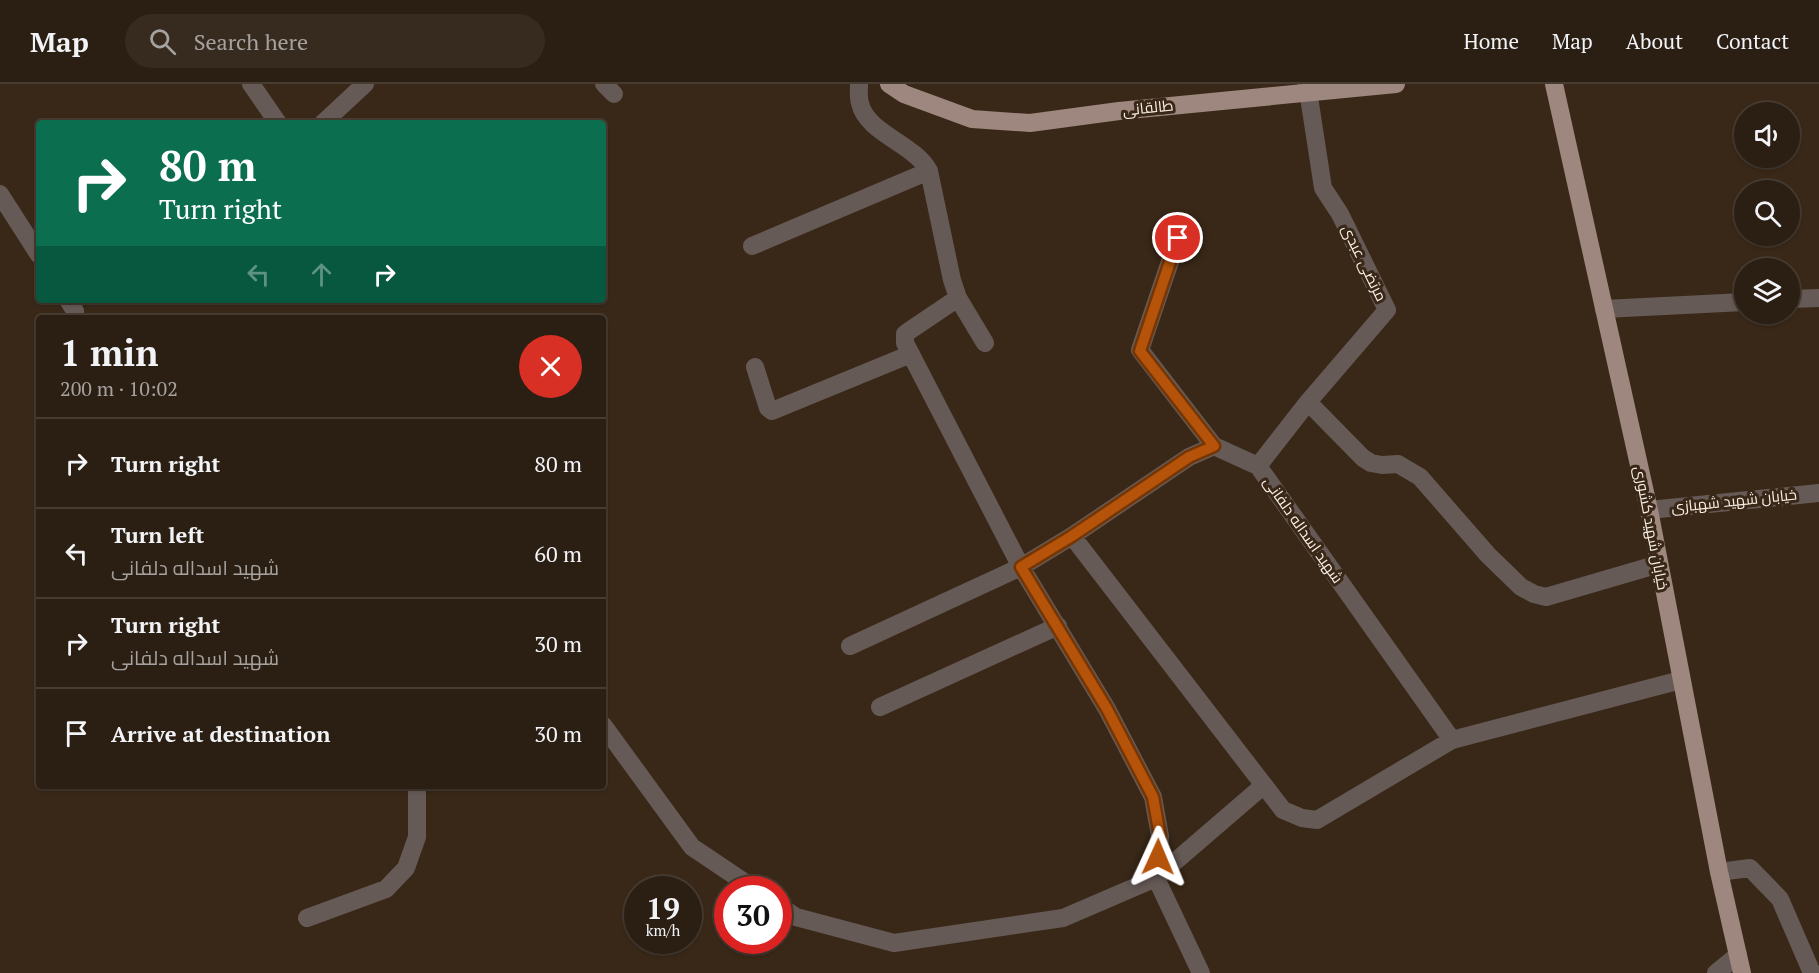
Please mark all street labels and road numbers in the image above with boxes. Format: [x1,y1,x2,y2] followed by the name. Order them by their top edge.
[1121,94,1174,121] street label: طالقانی
[1337,221,1392,305] street label: مرتضی عبدی
[1629,464,1674,592] street label: خیابان شهید کشوری
[1259,472,1348,587] street label: شهید اسداله دلفانی
[1670,483,1798,518] street label: خیابان شهید شهبازی

